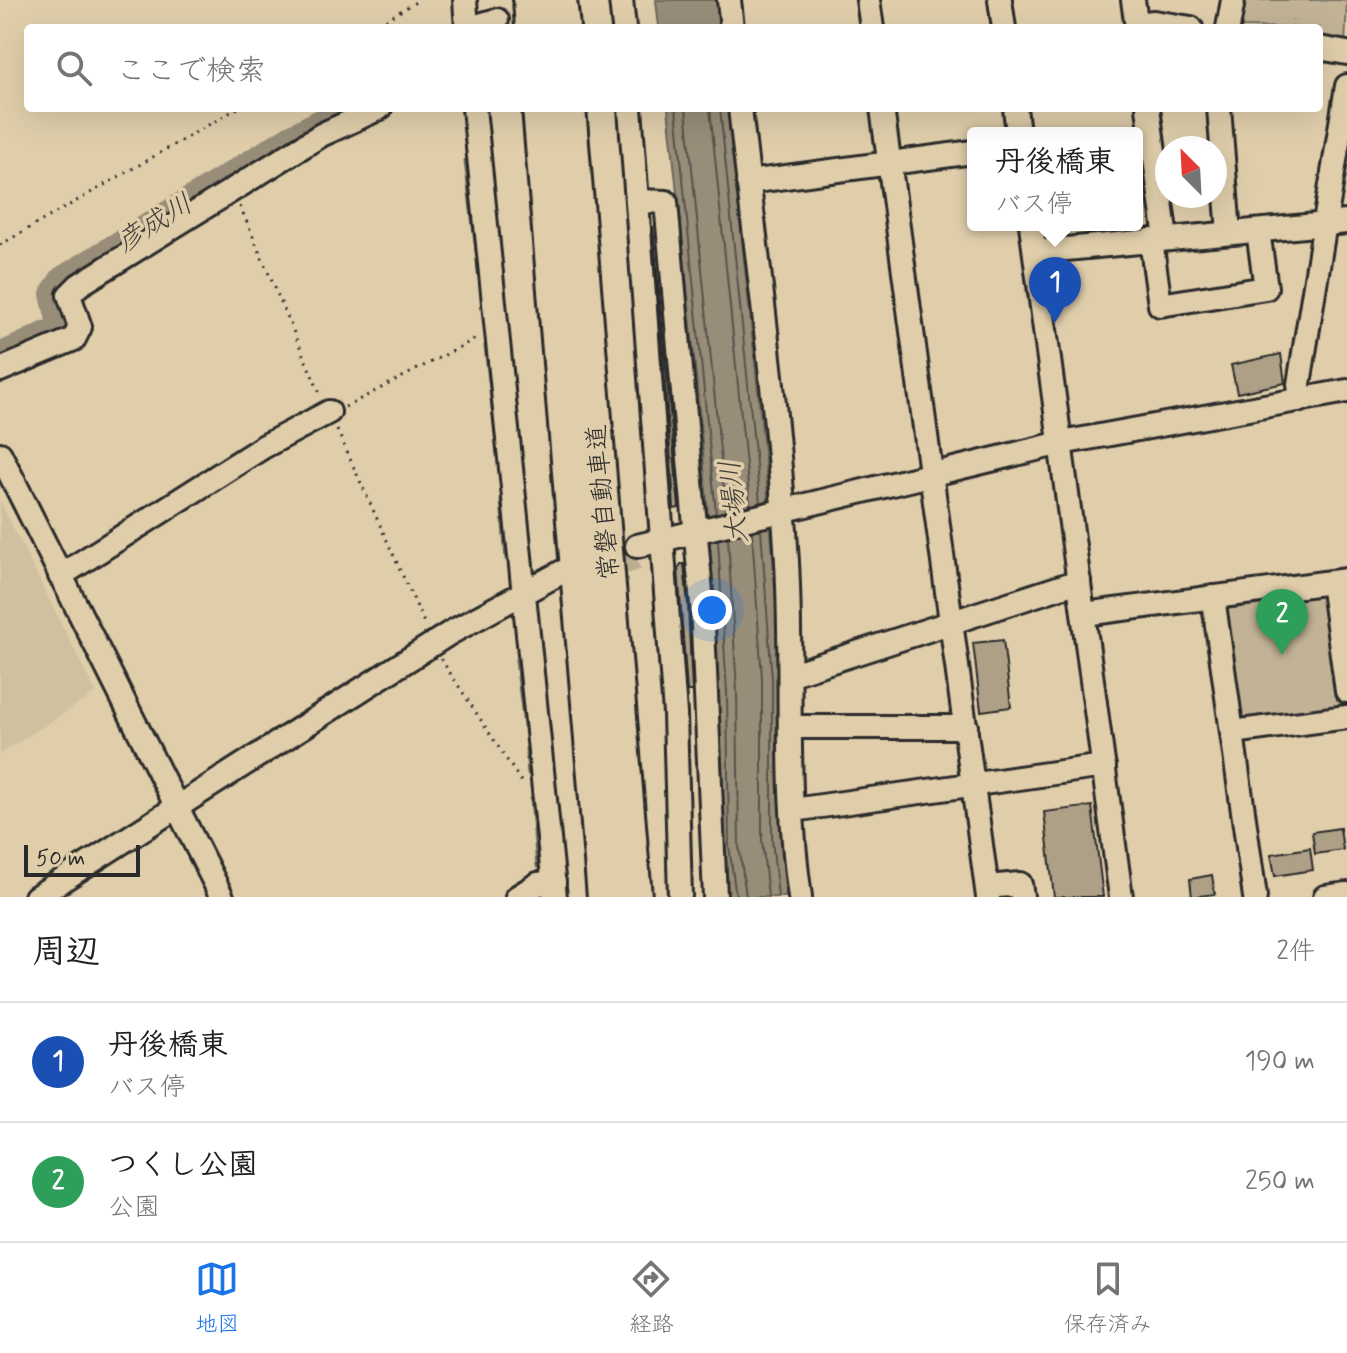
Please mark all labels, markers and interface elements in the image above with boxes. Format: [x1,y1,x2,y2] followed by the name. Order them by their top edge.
[24,24,1323,112] search box
[52,46,96,90] icon: search
[116,52,266,91] text: ここで検索
[967,127,1143,231] popup
[1155,136,1227,208] north arrow
[995,143,1115,182] text: 丹後橋東
[110,186,200,262] water label: 彦成川
[995,188,1073,222] text: バス停
[1029,257,1081,323] pin: 1
[580,423,628,581] street label: 常磐自動車道
[712,458,758,546] water label: 大場川
[1256,589,1308,655] pin: 2
[692,590,732,630] your location
[24,841,140,877] scale bar
[36,845,85,873] text: 50 m
[32,930,100,975] text: 周辺
[1276,935,1315,969] text: 2件
[108,1026,228,1065] text: 丹後橋東
[52,1045,64,1079] text: 1
[1245,1045,1315,1079] text: 190 m
[108,1071,186,1105] text: バス停
[108,1146,258,1185] text: つくし公園
[52,1165,64,1199] text: 2
[1245,1165,1315,1199] text: 250 m
[108,1191,160,1225] text: 公園
[195,1257,239,1339] tab: 地図
[629,1257,674,1339] tab: 経路
[1064,1257,1152,1339] tab: 保存済み

